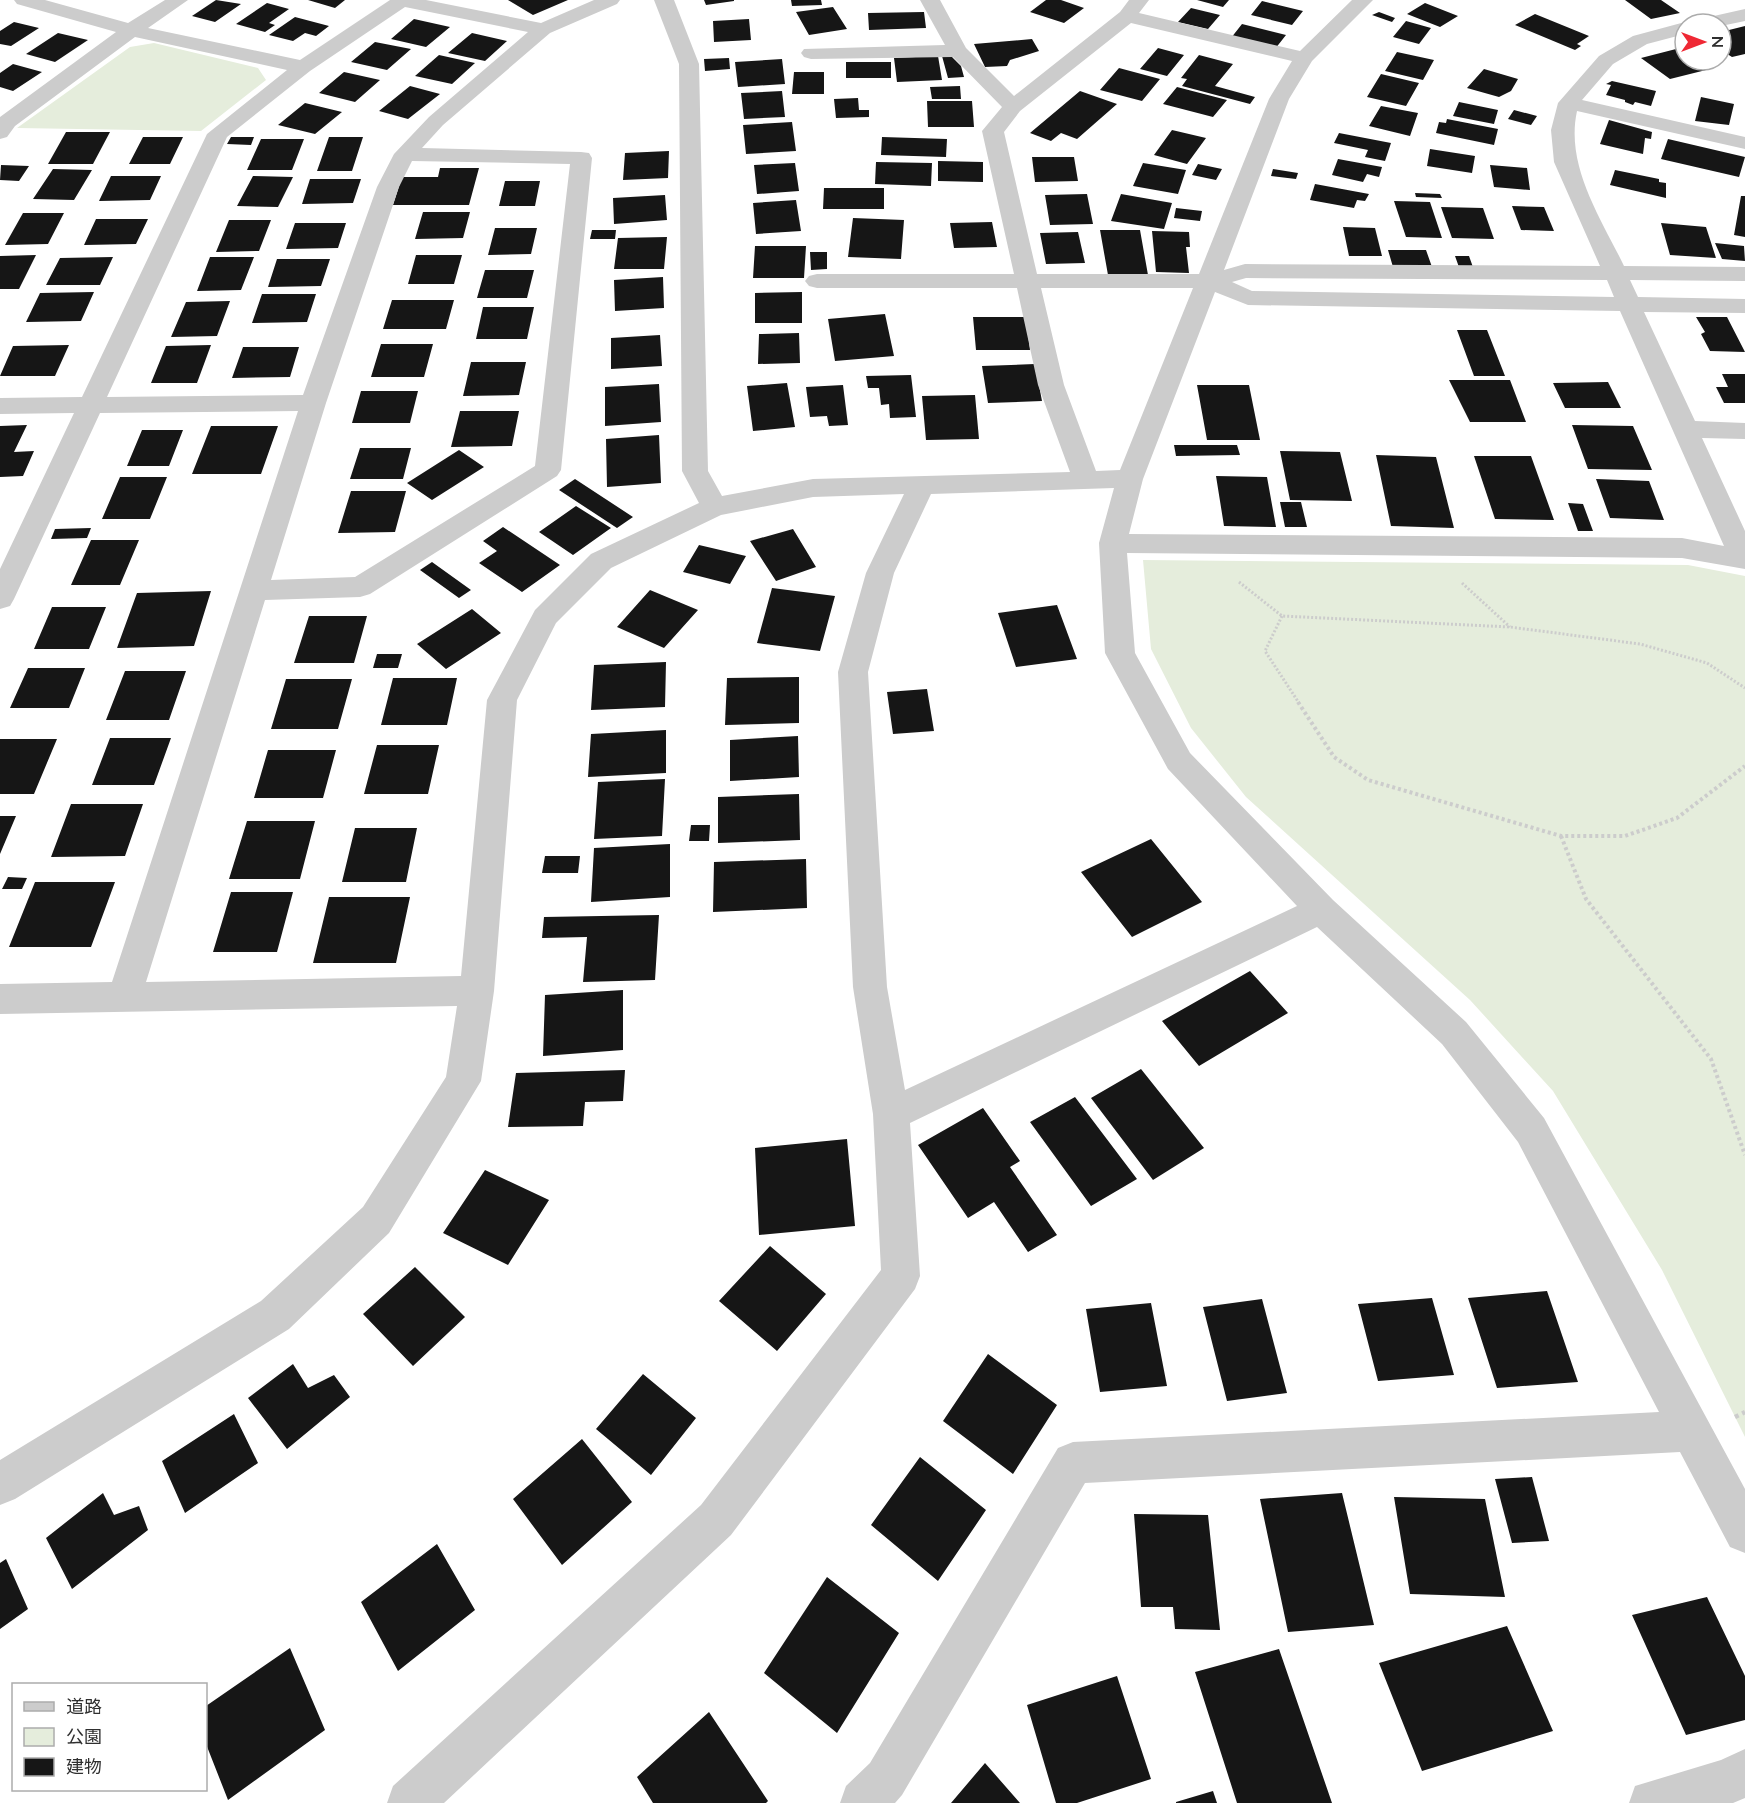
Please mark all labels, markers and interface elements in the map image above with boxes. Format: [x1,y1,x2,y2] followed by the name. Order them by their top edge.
[1673,12,1733,72] north arrow
[1709,36,1728,48] text: N
[12,1683,207,1791] legend
[66,1695,102,1717] text: 道路
[66,1725,102,1747] text: 公園
[66,1755,102,1777] text: 建物

